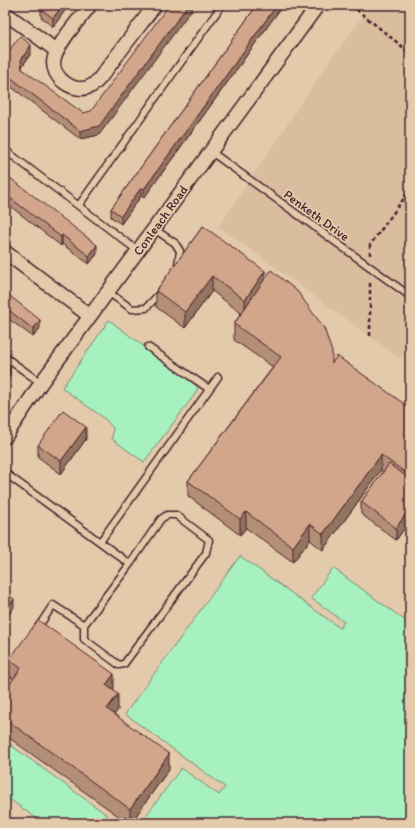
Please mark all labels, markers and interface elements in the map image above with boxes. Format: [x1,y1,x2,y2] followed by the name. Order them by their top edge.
[130,182,191,258] street label: Conleach Road
[281,187,352,244] street label: Penketh Drive

